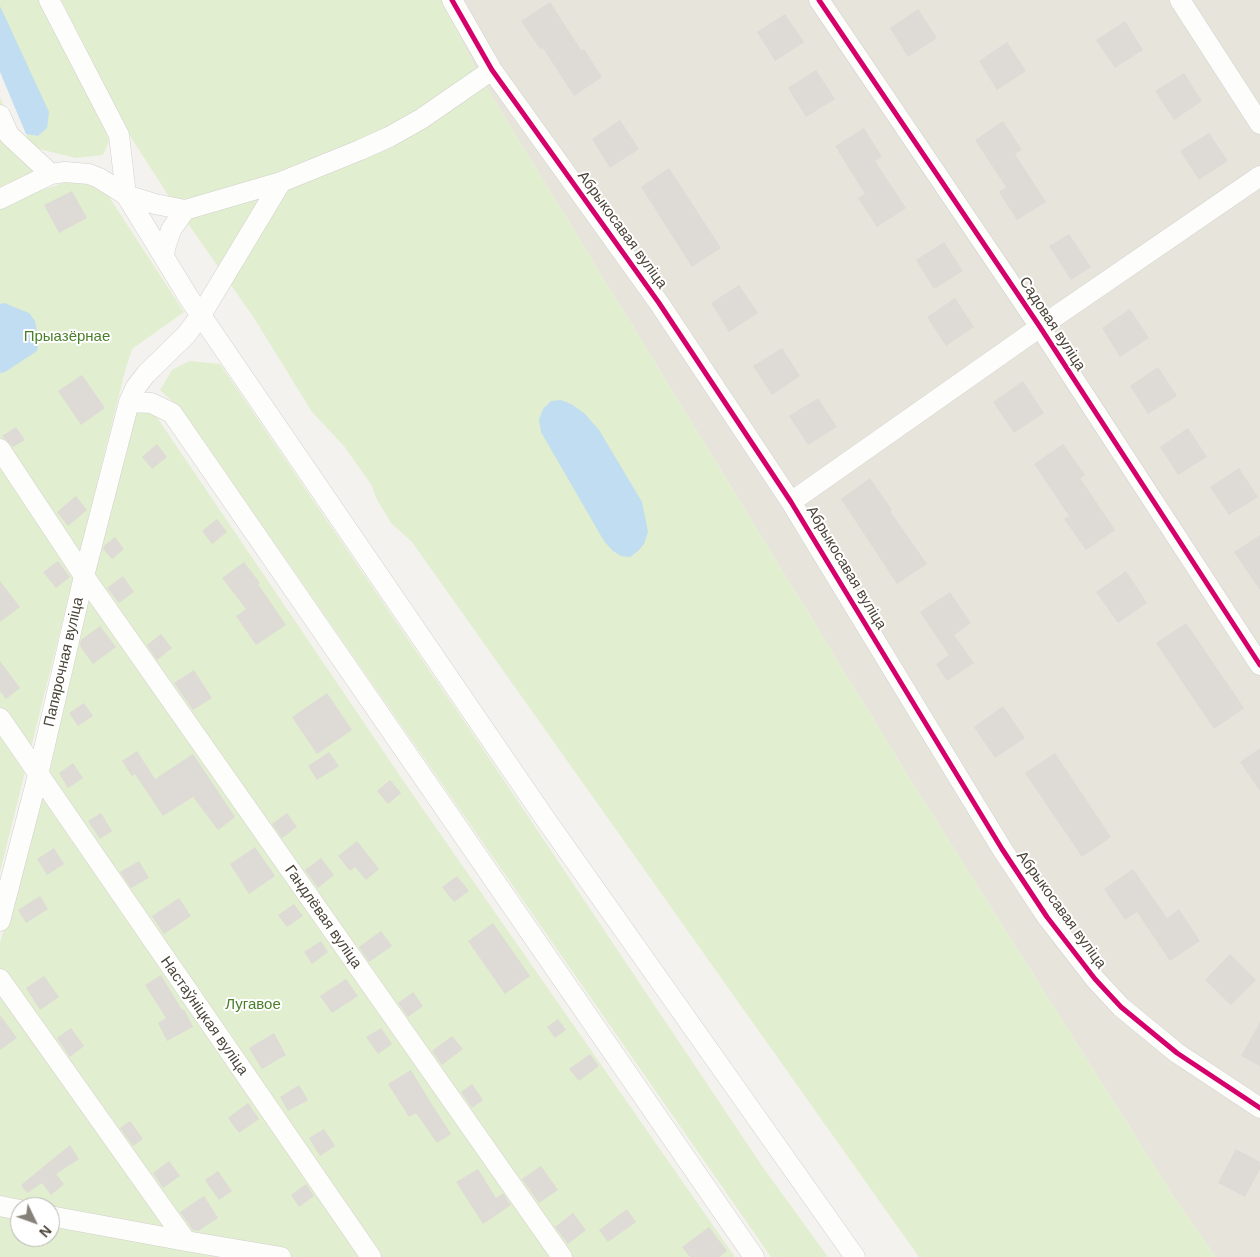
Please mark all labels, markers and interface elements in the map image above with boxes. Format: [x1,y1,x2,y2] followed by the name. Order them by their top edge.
[573,168,671,292] street label: Абрыкосавая вуліца
[1015,274,1089,374] street label: Садовая вуліца
[24,328,110,346] park label: Прыазёрнае
[802,503,890,633] street label: Абрыкосавая вуліца
[40,596,88,728] street label: Папярочная вуліца
[1012,848,1110,972] street label: Абрыкосавая вуліца
[281,862,365,972] street label: Гандлёвая вуліца
[156,953,252,1079] street label: Настаўніцкая вуліца
[225,996,281,1014] park label: Лугавое
[10,1197,60,1247] north arrow
[36,1222,55,1240] text: N

